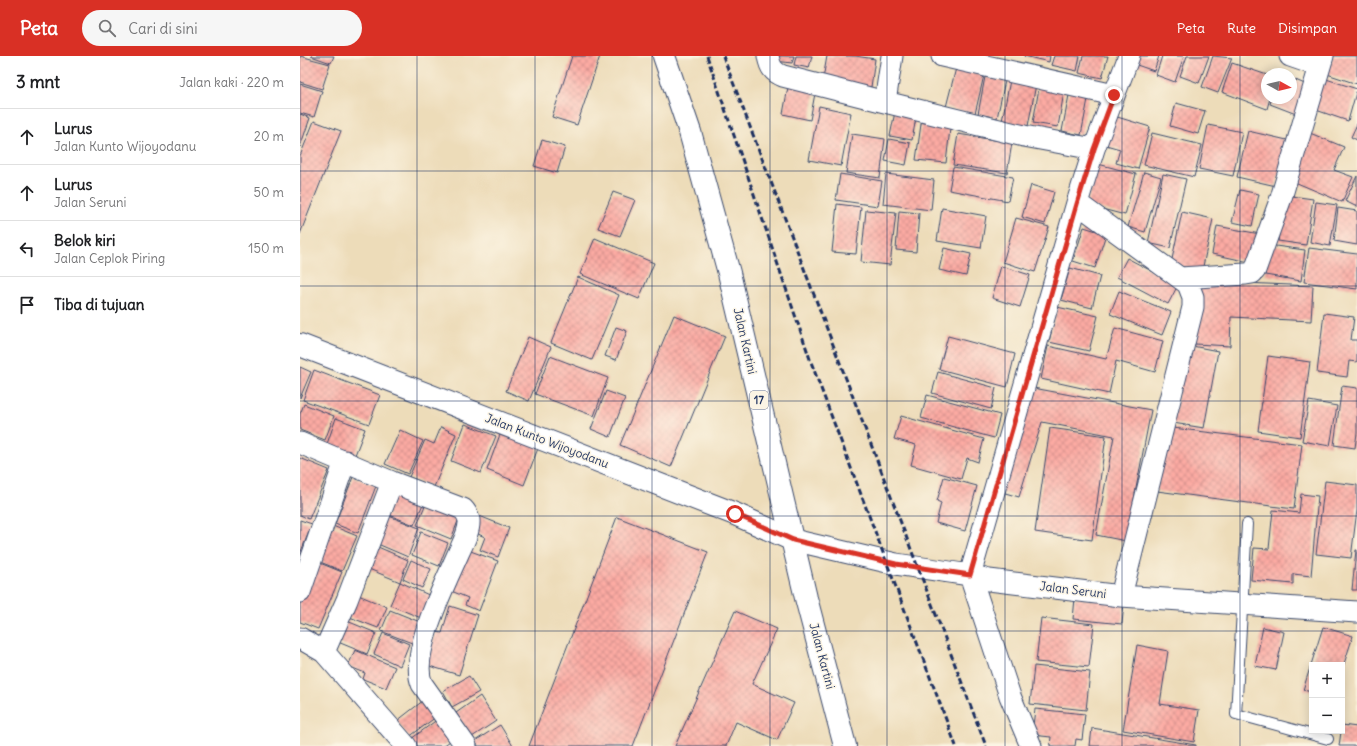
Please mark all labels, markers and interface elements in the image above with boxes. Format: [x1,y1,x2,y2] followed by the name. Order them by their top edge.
[82,10,362,46] search box
[20,16,58,40] text: Peta
[96,17,118,39] icon: search
[128,19,198,38] text: Cari di sini
[1177,19,1205,37] text: Peta
[1227,19,1256,37] text: Rute
[1278,19,1337,37] text: Disimpan
[1261,68,1297,104] north arrow
[16,71,60,93] text: 3 mnt
[179,74,284,91] text: Jalan kaki · 220 m
[1105,86,1123,104] route end
[54,119,92,138] text: Lurus
[16,126,38,148] icon: ahead
[254,128,284,145] text: 20 m
[54,138,196,155] text: Jalan Kunto Wijoyodanu
[54,175,92,194] text: Lurus
[16,182,38,204] icon: ahead
[253,184,284,201] text: 50 m
[54,194,127,211] text: Jalan Seruni
[54,231,115,250] text: Belok kiri
[16,238,38,260] icon: left
[248,240,284,257] text: 150 m
[54,250,165,267] text: Jalan Ceplok Piring
[16,294,38,316] icon: arrive
[54,295,144,314] text: Tiba di tujuan
[731,306,760,376] street label: Jalan Kartini
[750,391,768,409] road number: 17
[483,410,611,471] street label: Jalan Kunto Wijoyodanu
[726,505,744,523] route start
[1039,578,1107,601] street label: Jalan Seruni
[806,621,838,691] street label: Jalan Kartini
[1309,662,1345,734] map controls
[1309,662,1345,698] button: +
[1309,698,1345,734] button: −

